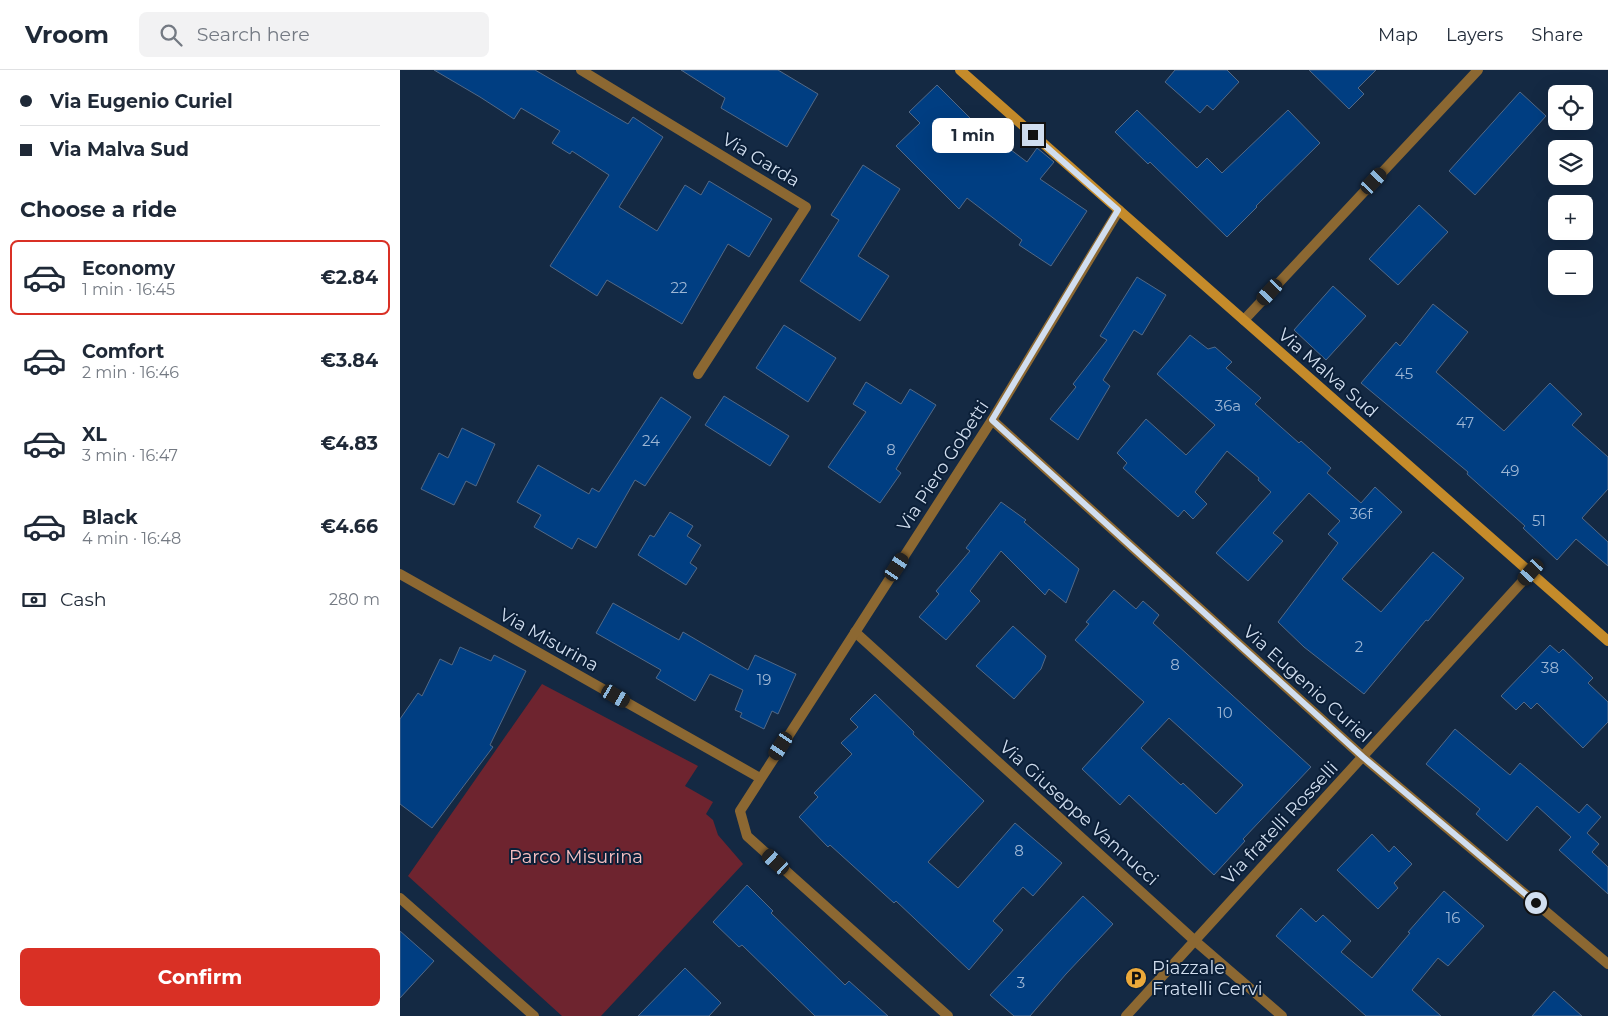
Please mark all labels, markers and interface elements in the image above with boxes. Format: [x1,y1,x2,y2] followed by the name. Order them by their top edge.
[139,12,489,57] search box
[25,20,109,49] text: Vroom
[157,21,185,49] icon: search
[197,23,310,46] text: Search here
[1378,24,1418,46] text: Map
[1446,24,1503,46] text: Layers
[1531,24,1583,46] text: Share
[1548,85,1593,295] map controls
[1548,85,1593,130] button: locate
[50,90,233,113] text: Via Eugenio Curiel
[933,118,1016,152] callout: 1 min
[1022,124,1044,146] route end
[951,126,995,145] text: 1 min
[718,128,804,192] street label: Via Garda
[50,138,189,161] text: Via Malva Sud
[1548,140,1593,185] button: layers
[1358,165,1389,197] car
[1548,195,1593,240] button: +
[20,196,177,223] text: Choose a ride
[1548,250,1593,295] button: −
[22,255,67,300] icon: car
[82,257,175,280] text: Economy
[320,266,378,289] text: €2.84
[1254,276,1285,308] car
[670,278,688,297] house number: 22
[82,280,175,299] text: 1 min · 16:45
[1274,324,1382,422] street label: Via Malva Sud
[22,338,67,383] icon: car
[82,340,164,363] text: Comfort
[321,349,378,372] text: €3.84
[82,363,179,382] text: 2 min · 16:46
[1395,364,1413,383] house number: 45
[893,396,993,536] street label: Via Piero Gobetti
[1215,396,1241,415] house number: 36a
[1456,413,1474,432] house number: 47
[22,421,67,466] icon: car
[82,423,107,446] text: XL
[642,431,660,450] house number: 24
[320,432,378,455] text: €4.83
[886,440,896,459] house number: 8
[82,446,178,465] text: 3 min · 16:47
[1501,461,1519,480] house number: 49
[22,504,67,549] icon: car
[1350,504,1373,523] house number: 36f
[82,506,138,529] text: Black
[1532,511,1546,530] house number: 51
[320,515,378,538] text: €4.66
[82,529,181,548] text: 4 min · 16:48
[882,550,911,584] car
[1515,556,1546,588] car
[20,586,48,614] icon: cash
[60,588,107,611] text: Cash
[329,590,380,609] text: 280 m
[496,604,602,676] street label: Via Misurina
[1238,621,1376,747] street label: Via Eugenio Curiel
[1355,637,1363,656] house number: 2
[1170,655,1180,674] house number: 8
[1541,658,1559,677] house number: 38
[757,670,771,689] house number: 19
[599,682,632,710] car
[1217,703,1233,722] house number: 10
[766,729,795,763] car
[995,736,1163,890] street label: Via Giuseppe Vannucci
[1217,757,1343,889] street label: Via fratelli Rosselli
[1014,841,1024,860] house number: 8
[509,846,643,868] park label: Parco Misurina
[759,846,792,878] car
[1525,892,1547,914] route start
[1446,908,1460,927] house number: 16
[20,948,380,1006] button: Confirm
[1152,957,1263,1000] place label: Piazzale Fratelli Cervi
[1124,966,1148,990] parking icon: Piazzale Fratelli Cervi
[1017,973,1025,992] house number: 3

